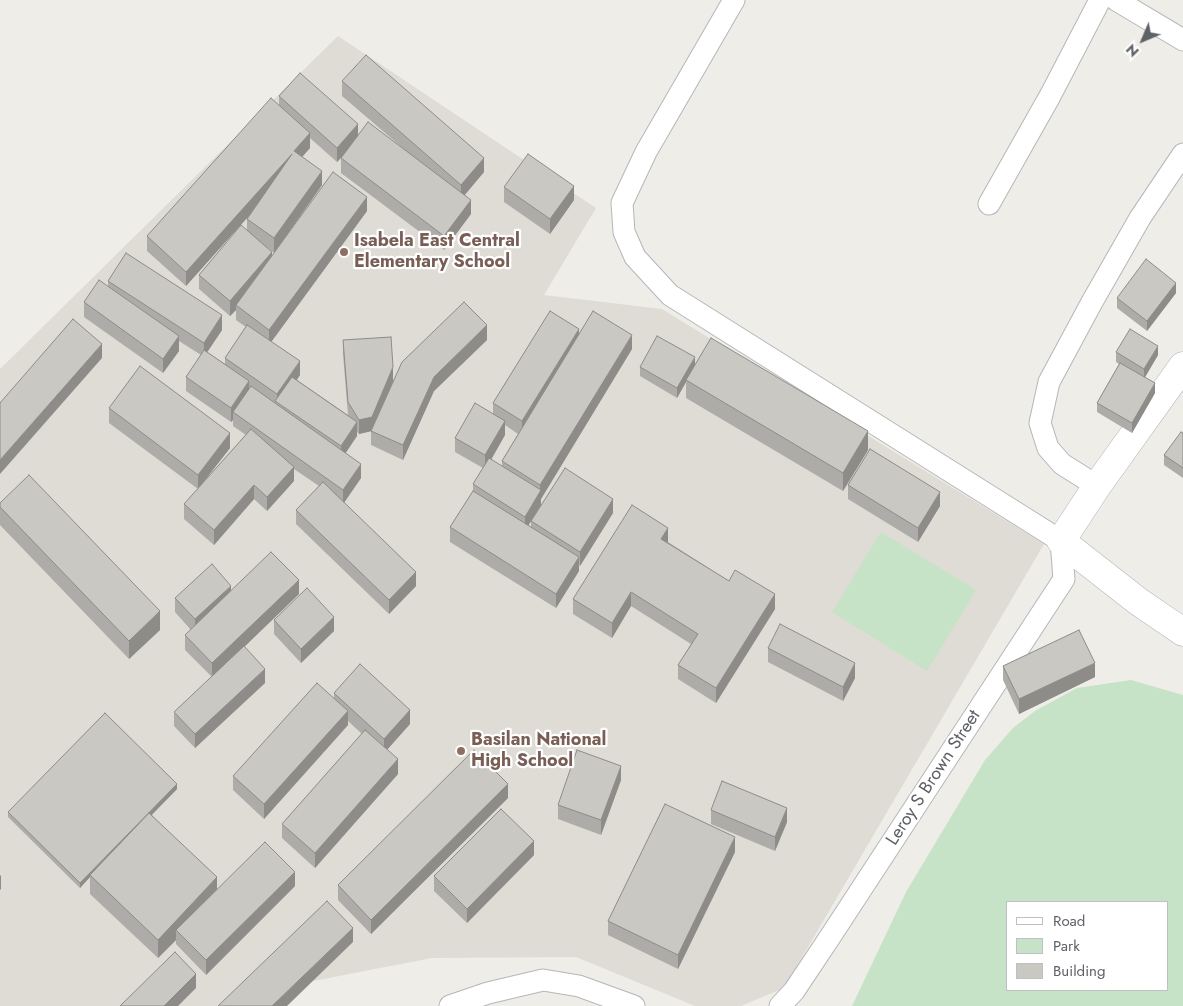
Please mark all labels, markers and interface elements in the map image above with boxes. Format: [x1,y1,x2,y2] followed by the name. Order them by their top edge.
[1118,15,1168,65] north arrow
[1121,40,1143,62] text: N
[354,231,520,274] place label: Isabela East Central Elementary School
[338,246,350,258] marker: Isabela East Central Elementary School
[882,706,986,850] street label: Leroy S Brown Street
[471,730,606,772] place label: Basilan National High School
[455,745,467,757] marker: Basilan National High School
[1006,901,1168,991] legend
[1053,910,1085,932] text: Road
[1053,935,1080,957] text: Park
[1053,960,1105,982] text: Building

